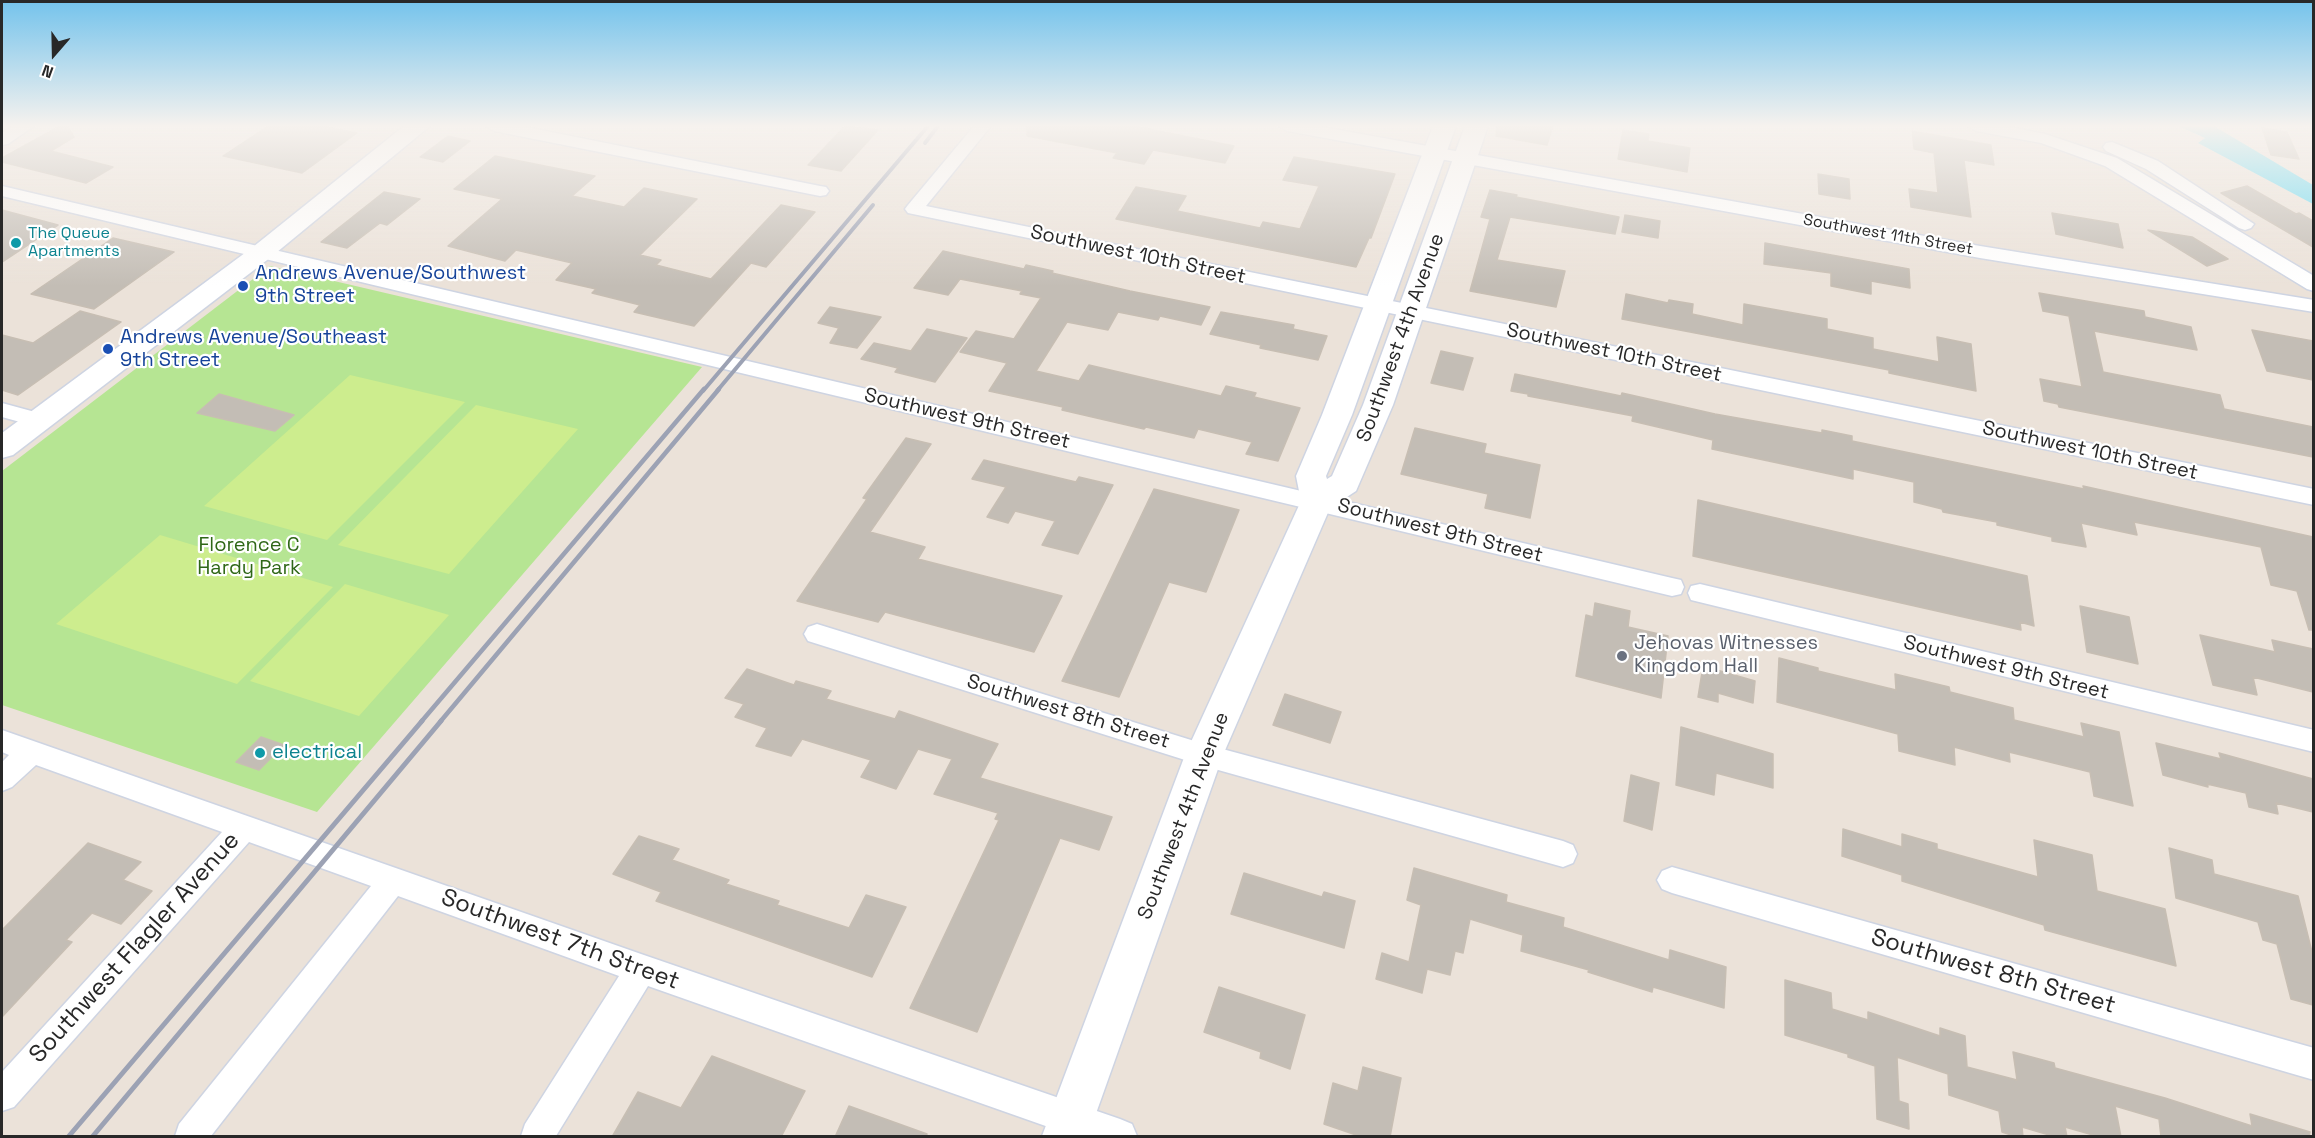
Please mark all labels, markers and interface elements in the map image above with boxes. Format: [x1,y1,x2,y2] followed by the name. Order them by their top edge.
[24,24,84,84] north arrow
[39,60,56,83] text: N
[1802,211,1974,259] street label: Southwest 11th Street
[1028,220,1248,290] street label: Southwest 10th Street
[28,224,120,262] place label: The Queue Apartments
[1352,230,1450,446] street label: Southwest 4th Avenue
[9,236,23,250] marker: The Queue Apartments
[255,262,526,309] place label: Andrews Avenue/Southwest 9th Street
[236,279,250,293] marker: Andrews Avenue/Southwest 9th Street
[1504,318,1724,388] street label: Southwest 10th Street
[120,326,387,373] place label: Andrews Avenue/Southeast 9th Street
[101,342,115,356] marker: Andrews Avenue/Southeast 9th Street
[862,384,1072,454] street label: Southwest 9th Street
[1980,416,2200,486] street label: Southwest 10th Street
[1335,494,1545,568] street label: Southwest 9th Street
[197,534,301,581] park label: Florence C Hardy Park
[1901,631,2111,705] street label: Southwest 9th Street
[1634,632,1818,679] place label: Jehovas Witnesses Kingdom Hall
[1615,649,1629,663] marker: Jehovas Witnesses Kingdom Hall
[964,670,1172,754] street label: Southwest 8th Street
[1133,709,1235,923] street label: Southwest 4th Avenue
[272,741,362,765] place label: electrical
[253,746,267,760] marker: electrical
[24,827,246,1069] street label: Southwest Flagler Avenue
[437,883,683,997] street label: Southwest 7th Street
[1867,923,2119,1021] street label: Southwest 8th Street

